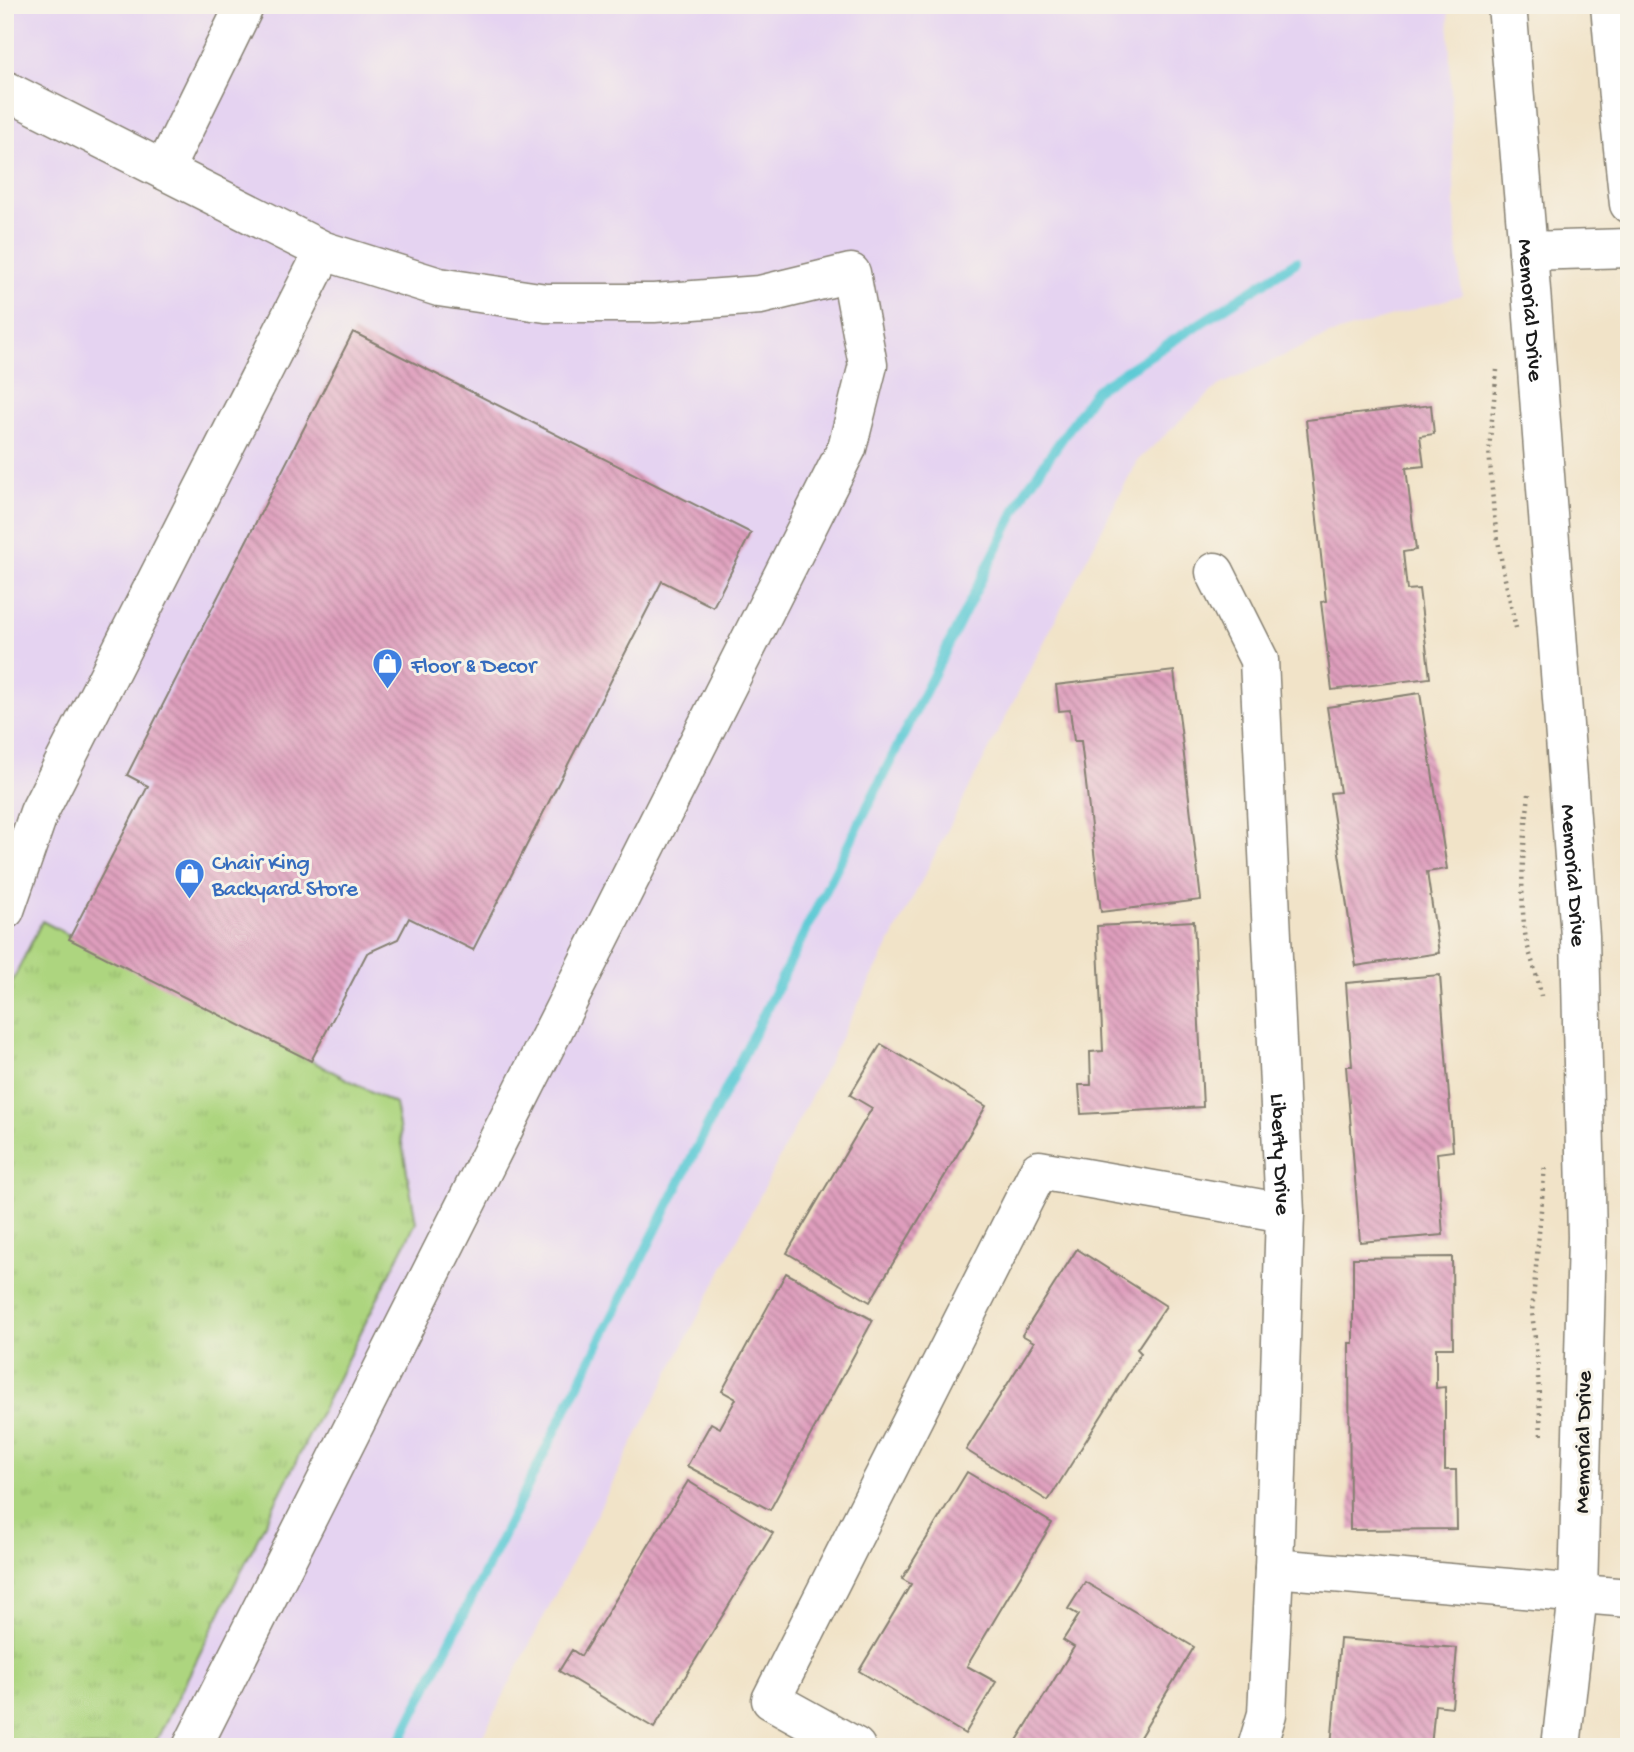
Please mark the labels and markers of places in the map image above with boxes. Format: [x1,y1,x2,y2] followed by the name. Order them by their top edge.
[371,647,405,691] shop icon: Floor & Decor
[410,654,538,681] place label: Floor & Decor
[211,851,359,904] place label: Chair King Backyard Store
[172,857,206,901] shop icon: Chair King Backyard Store

